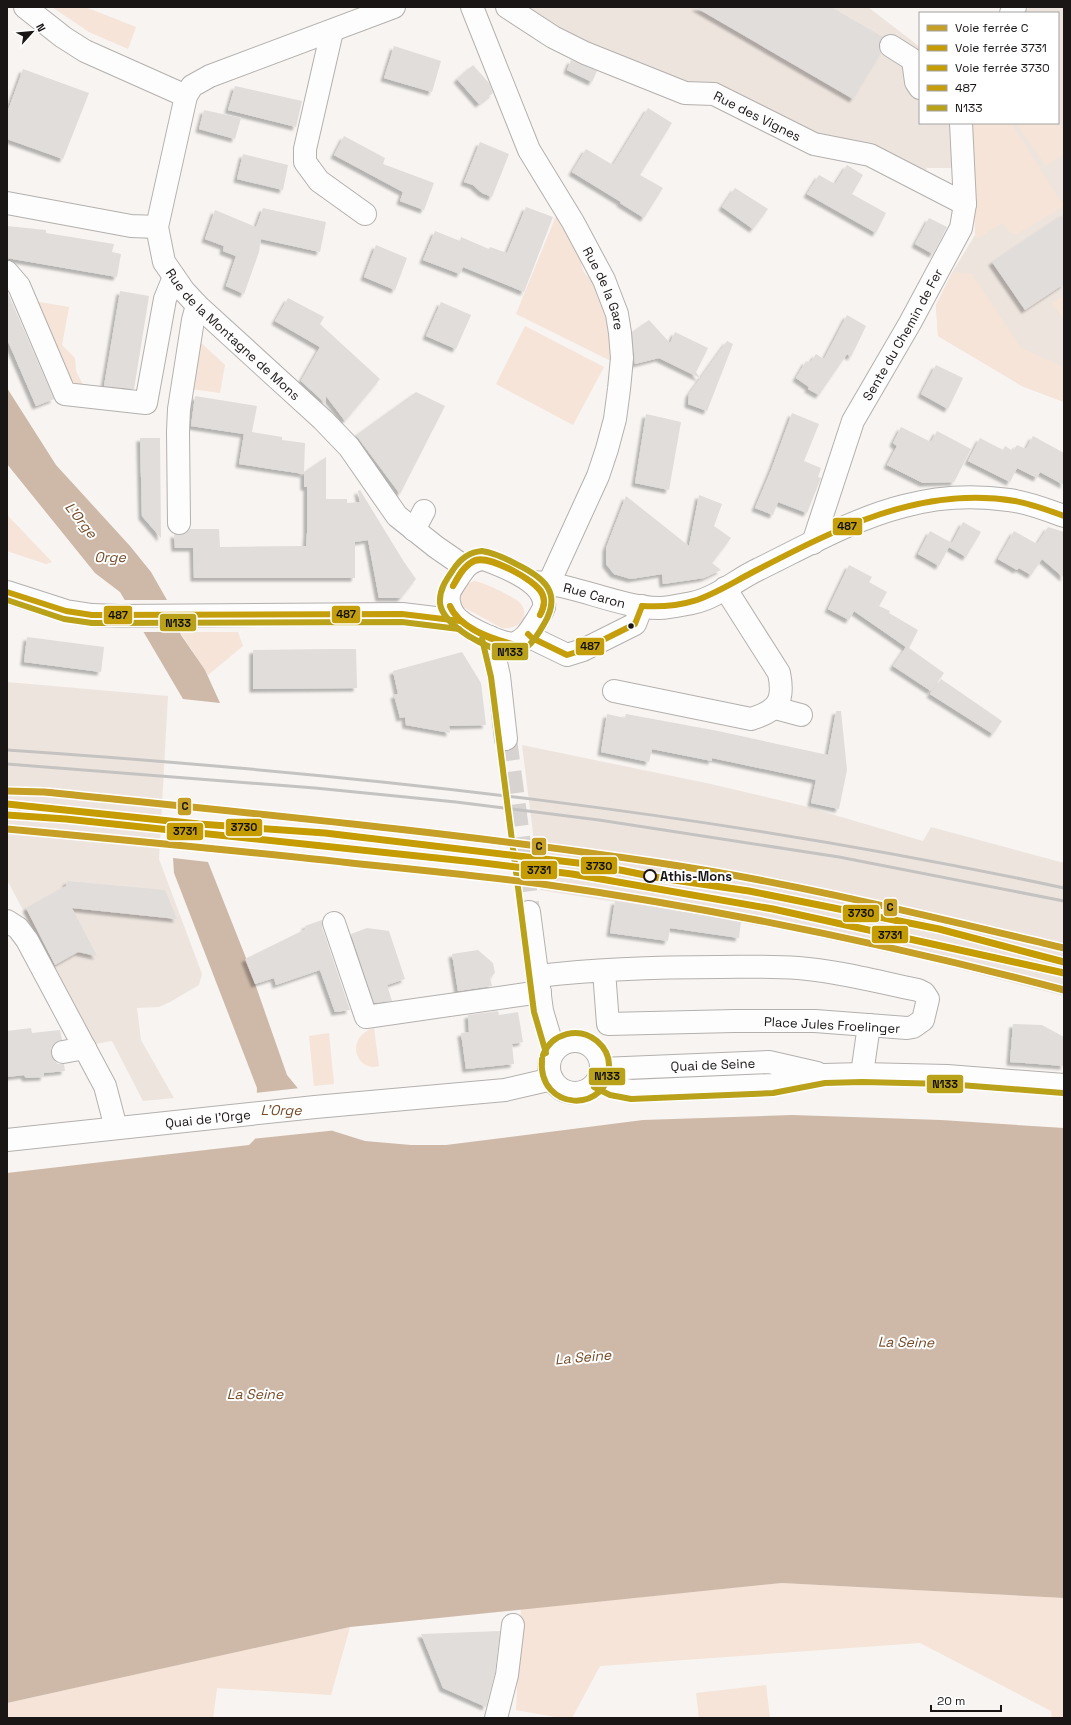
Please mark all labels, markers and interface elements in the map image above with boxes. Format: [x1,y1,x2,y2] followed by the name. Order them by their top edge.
[12,12,52,52] north arrow
[919,12,1059,124] legend
[955,20,1029,36] text: Voie ferrée C
[33,21,49,34] text: N
[955,40,1047,56] text: Voie ferrée 3731
[955,60,1050,76] text: Voie ferrée 3730
[955,80,977,96] text: 487
[711,87,804,145] street label: Rue des Vignes
[955,100,982,116] text: N133
[579,244,628,331] street label: Rue de la Gare
[162,265,304,404] street label: Rue de la Montagne de Mons
[858,266,946,403] street label: Sente du Chemin de Fer
[61,498,101,542] water label: L'Orge
[832,517,863,536] line badge: 487
[837,519,857,533] text: 487
[94,548,127,566] water label: Orge
[562,578,627,612] street label: Rue Caron
[103,605,133,625] line badge: 487
[331,605,361,624] line badge: 487
[336,607,356,621] text: 487
[108,608,128,622] text: 487
[159,613,197,632] line badge: N133
[165,616,191,630] text: N133
[626,621,636,631] unlabelled marker
[575,637,605,656] line badge: 487
[580,639,600,653] text: 487
[491,642,529,661] line badge: N133
[497,645,523,659] text: N133
[177,797,192,816] line badge: C
[181,799,189,813] text: C
[225,818,263,837] line badge: 3730
[231,820,257,834] text: 3730
[166,822,204,841] line badge: 3731
[173,824,197,838] text: 3731
[531,837,547,856] line badge: C
[535,839,543,853] text: C
[580,856,618,875] line badge: 3730
[586,859,612,873] text: 3730
[520,860,558,880] line badge: 3731
[527,863,551,877] text: 3731
[660,868,732,885] place label: Athis-Mons
[643,869,657,883] marker: Athis-Mons
[883,898,898,917] line badge: C
[886,900,894,914] text: C
[842,904,880,923] line badge: 3730
[848,906,874,920] text: 3730
[871,925,909,944] line badge: 3731
[878,928,902,942] text: 3731
[764,1013,901,1037] street label: Place Jules Froelinger
[670,1054,756,1075] street label: Quai de Seine
[588,1067,626,1086] line badge: N133
[594,1069,620,1083] text: N133
[926,1074,964,1094] line badge: N133
[932,1077,958,1091] text: N133
[260,1101,302,1119] water label: L'Orge
[164,1105,251,1132] street label: Quai de l'Orge
[878,1333,935,1352] water label: La Seine
[554,1346,613,1368] water label: La Seine
[227,1385,284,1403] water label: La Seine
[931,1687,1001,1713] scale bar
[937,1693,965,1709] text: 20 m

